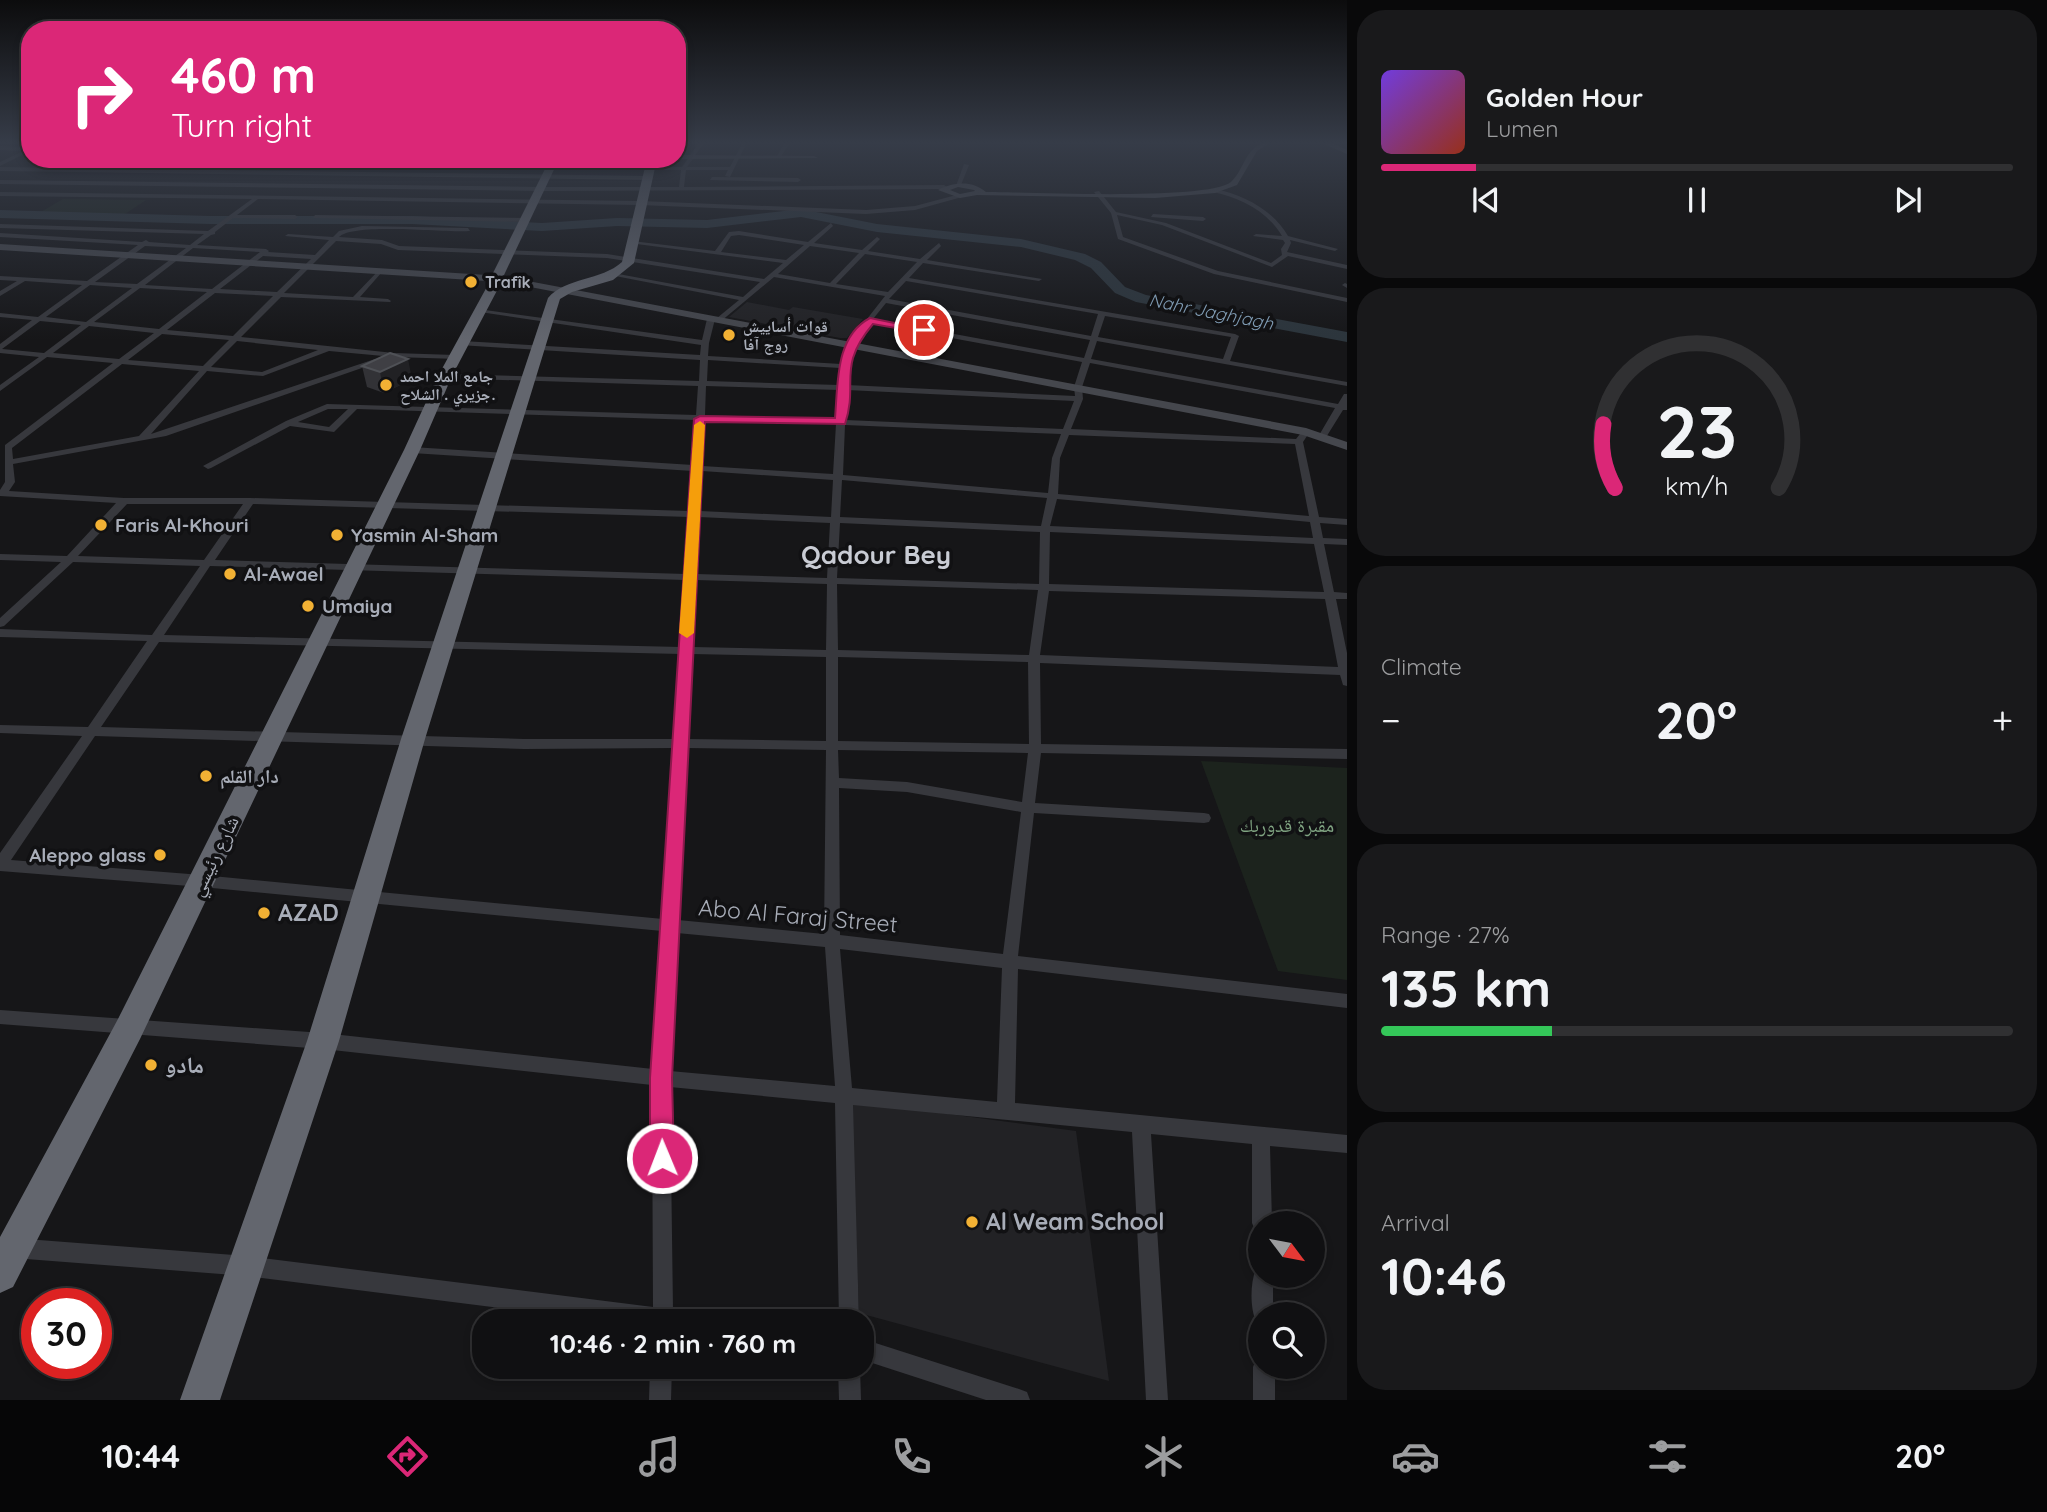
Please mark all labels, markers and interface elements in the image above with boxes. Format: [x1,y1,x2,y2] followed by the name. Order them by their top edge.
[171,44,316,105] text: 460 m
[56,49,147,140] icon: right
[1486,81,1643,114] text: Golden Hour
[171,105,312,145] text: Turn right
[1486,114,1559,143] text: Lumen
[1467,181,1505,219] icon: previous
[1678,181,1716,219] icon: pause
[1889,181,1927,219] icon: next
[485,272,531,292] place label: Trafîk
[463,274,479,290] marker: Trafîk
[1147,288,1276,335] water label: Nahr Jaghjagh
[894,300,954,360] pin
[905,311,943,349] icon: arrive
[743,316,828,355] place label: قوات أساييش روج آفا
[721,327,737,343] marker: قوات أساييش روج آفا
[400,366,495,407] place label: جامع الملا احمد جزيري . الشلاح.
[378,377,394,393] marker: جامع الملا احمد جزيري . الشلاح.
[1657,385,1737,476] text: 23
[1665,470,1729,501] text: km/h
[115,513,249,537] place label: Faris Al-Khouri
[93,517,109,533] marker: Faris Al-Khouri
[351,523,498,547] place label: Yasmin Al-Sham
[329,527,345,543] marker: Yasmin Al-Sham
[801,538,951,571] district label: Qadour Bey
[244,562,324,586] place label: Al-Awael
[222,566,238,582] marker: Al-Awael
[322,594,392,618] place label: Umaiya
[300,598,316,614] marker: Umaiya
[1381,652,1462,681] text: Climate
[1655,687,1737,752] text: 20°
[1381,696,1401,744] text: −
[1992,696,2013,744] text: +
[220,764,279,789] place label: دار القلم
[198,768,214,784] marker: دار القلم
[184,812,247,902] street label: شارع رئيسي
[1240,813,1334,837] park label: مقبرة قدوربك
[29,843,146,867] place label: Aleppo glass
[152,847,168,863] marker: Aleppo glass
[697,892,899,939] street label: Abo Al Faraj Street
[278,898,339,927] place label: AZAD
[256,905,272,921] marker: AZAD
[1381,920,1510,949] text: Range · 27%
[1381,955,1551,1020] text: 135 km
[165,1050,204,1079] place label: مادو
[143,1057,159,1073] marker: مادو
[625,1121,699,1195] position arrow
[986,1207,1165,1236] place label: Al Weam School
[1381,1208,1450,1237] text: Arrival
[1248,1211,1325,1288] north arrow
[1248,1211,1325,1379] map controls
[964,1214,980,1230] marker: Al Weam School
[1381,1243,1507,1308] text: 10:46
[21,1288,112,1379] speed limit sign: 30
[1248,1302,1325,1379] button: search
[550,1327,796,1360] text: 10:46 · 2 min · 760 m
[383,1432,432,1481] icon: directions
[635,1432,684,1481] icon: music
[887,1432,936,1481] icon: phone
[1139,1432,1188,1481] icon: climate
[1391,1432,1440,1481] icon: car
[1643,1432,1692,1481] icon: filters
[102,1436,180,1476] text: 10:44
[1895,1436,1945,1476] text: 20°

